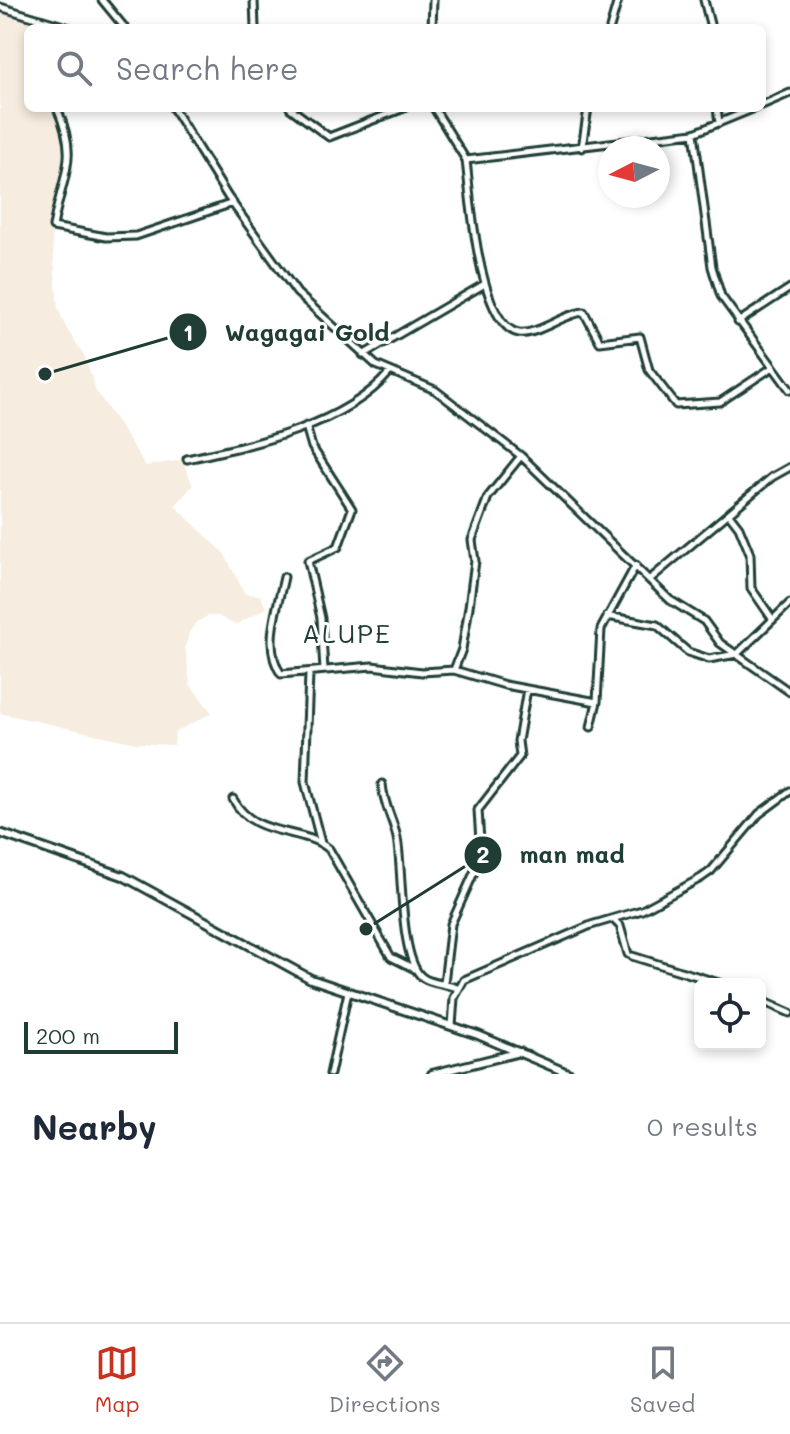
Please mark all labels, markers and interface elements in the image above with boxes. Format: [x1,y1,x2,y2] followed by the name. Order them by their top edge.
[24,24,766,112] search box
[52,46,96,90] icon: search
[116,48,299,88] text: Search here
[598,136,670,208] north arrow
[168,308,405,356] callout: Wagagai Gold
[183,316,193,347] text: 1
[225,316,389,347] text: Wagagai Gold
[302,616,392,650] district label: ALUPE
[463,831,640,879] callout: man mad
[476,838,490,869] text: 2
[519,838,625,869] text: man mad
[694,978,766,1050] map controls
[694,978,766,1050] button: locate
[24,1018,178,1054] scale bar
[36,1021,100,1050] text: 200 m
[32,1104,157,1149] text: Nearby
[647,1109,758,1143] text: 0 results
[95,1341,140,1418] tab: Map
[329,1341,441,1418] tab: Directions
[630,1341,695,1418] tab: Saved

